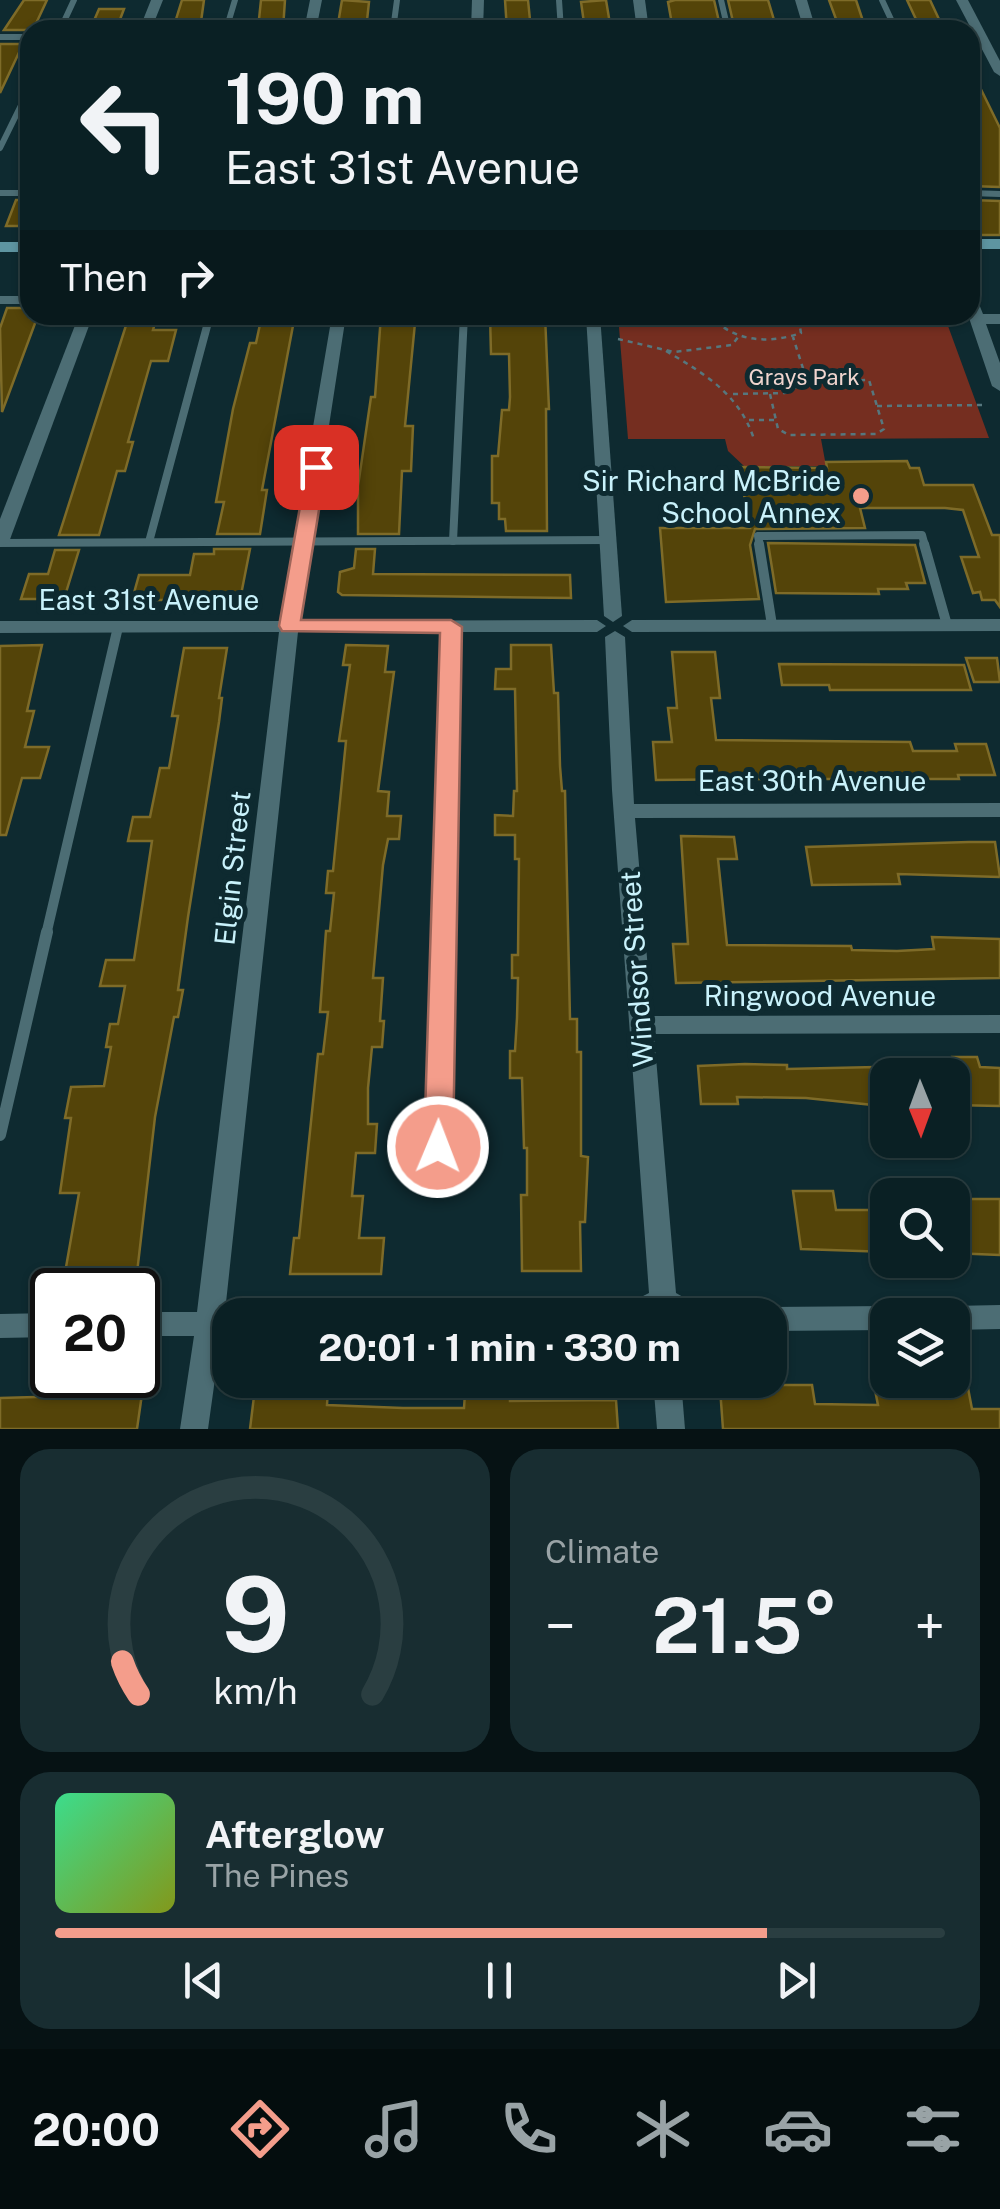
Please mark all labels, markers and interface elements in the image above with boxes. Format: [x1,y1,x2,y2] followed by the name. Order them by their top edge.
[225,57,424,140] text: 190 m
[60,60,190,190] icon: left
[225,141,580,194] text: East 31st Avenue
[168,250,223,305] icon: right
[60,255,148,300] text: Then
[749,364,860,390] park label: Grays Park
[274,425,359,510] pin
[289,440,344,495] icon: arrive
[582,464,841,529] place label: Sir Richard McBride School Annex
[850,485,872,507] marker: Sir Richard McBride School Annex
[39,583,259,616] street label: East 31st Avenue
[698,764,926,797] street label: East 30th Avenue
[207,789,257,947] street label: Elgin Street
[613,870,659,1068] street label: Windsor Street
[704,979,936,1012] street label: Ringwood Avenue
[870,1058,970,1158] north arrow
[870,1058,970,1398] map controls
[386,1095,490,1199] position arrow
[870,1178,970,1278] button: search
[30,1268,160,1398] speed limit sign: 20
[870,1298,970,1398] button: layers
[318,1325,681,1370] text: 20:01 · 1 min · 330 m
[545,1533,659,1570] text: Climate
[221,1553,289,1675] text: 9
[652,1582,838,1670] text: 21.5°
[545,1594,576,1658] text: −
[915,1594,945,1658] text: +
[213,1670,297,1712] text: km/h
[205,1812,385,1857] text: Afterglow
[205,1857,349,1894] text: The Pines
[176,1953,231,2008] icon: previous
[472,1953,527,2008] icon: pause
[769,1953,824,2008] icon: next
[225,2094,295,2164] icon: directions
[359,2094,429,2164] icon: music
[494,2094,564,2164] icon: phone
[628,2094,698,2164] icon: climate
[763,2094,833,2164] icon: car
[898,2094,968,2164] icon: filters
[32,2103,160,2156] text: 20:00

